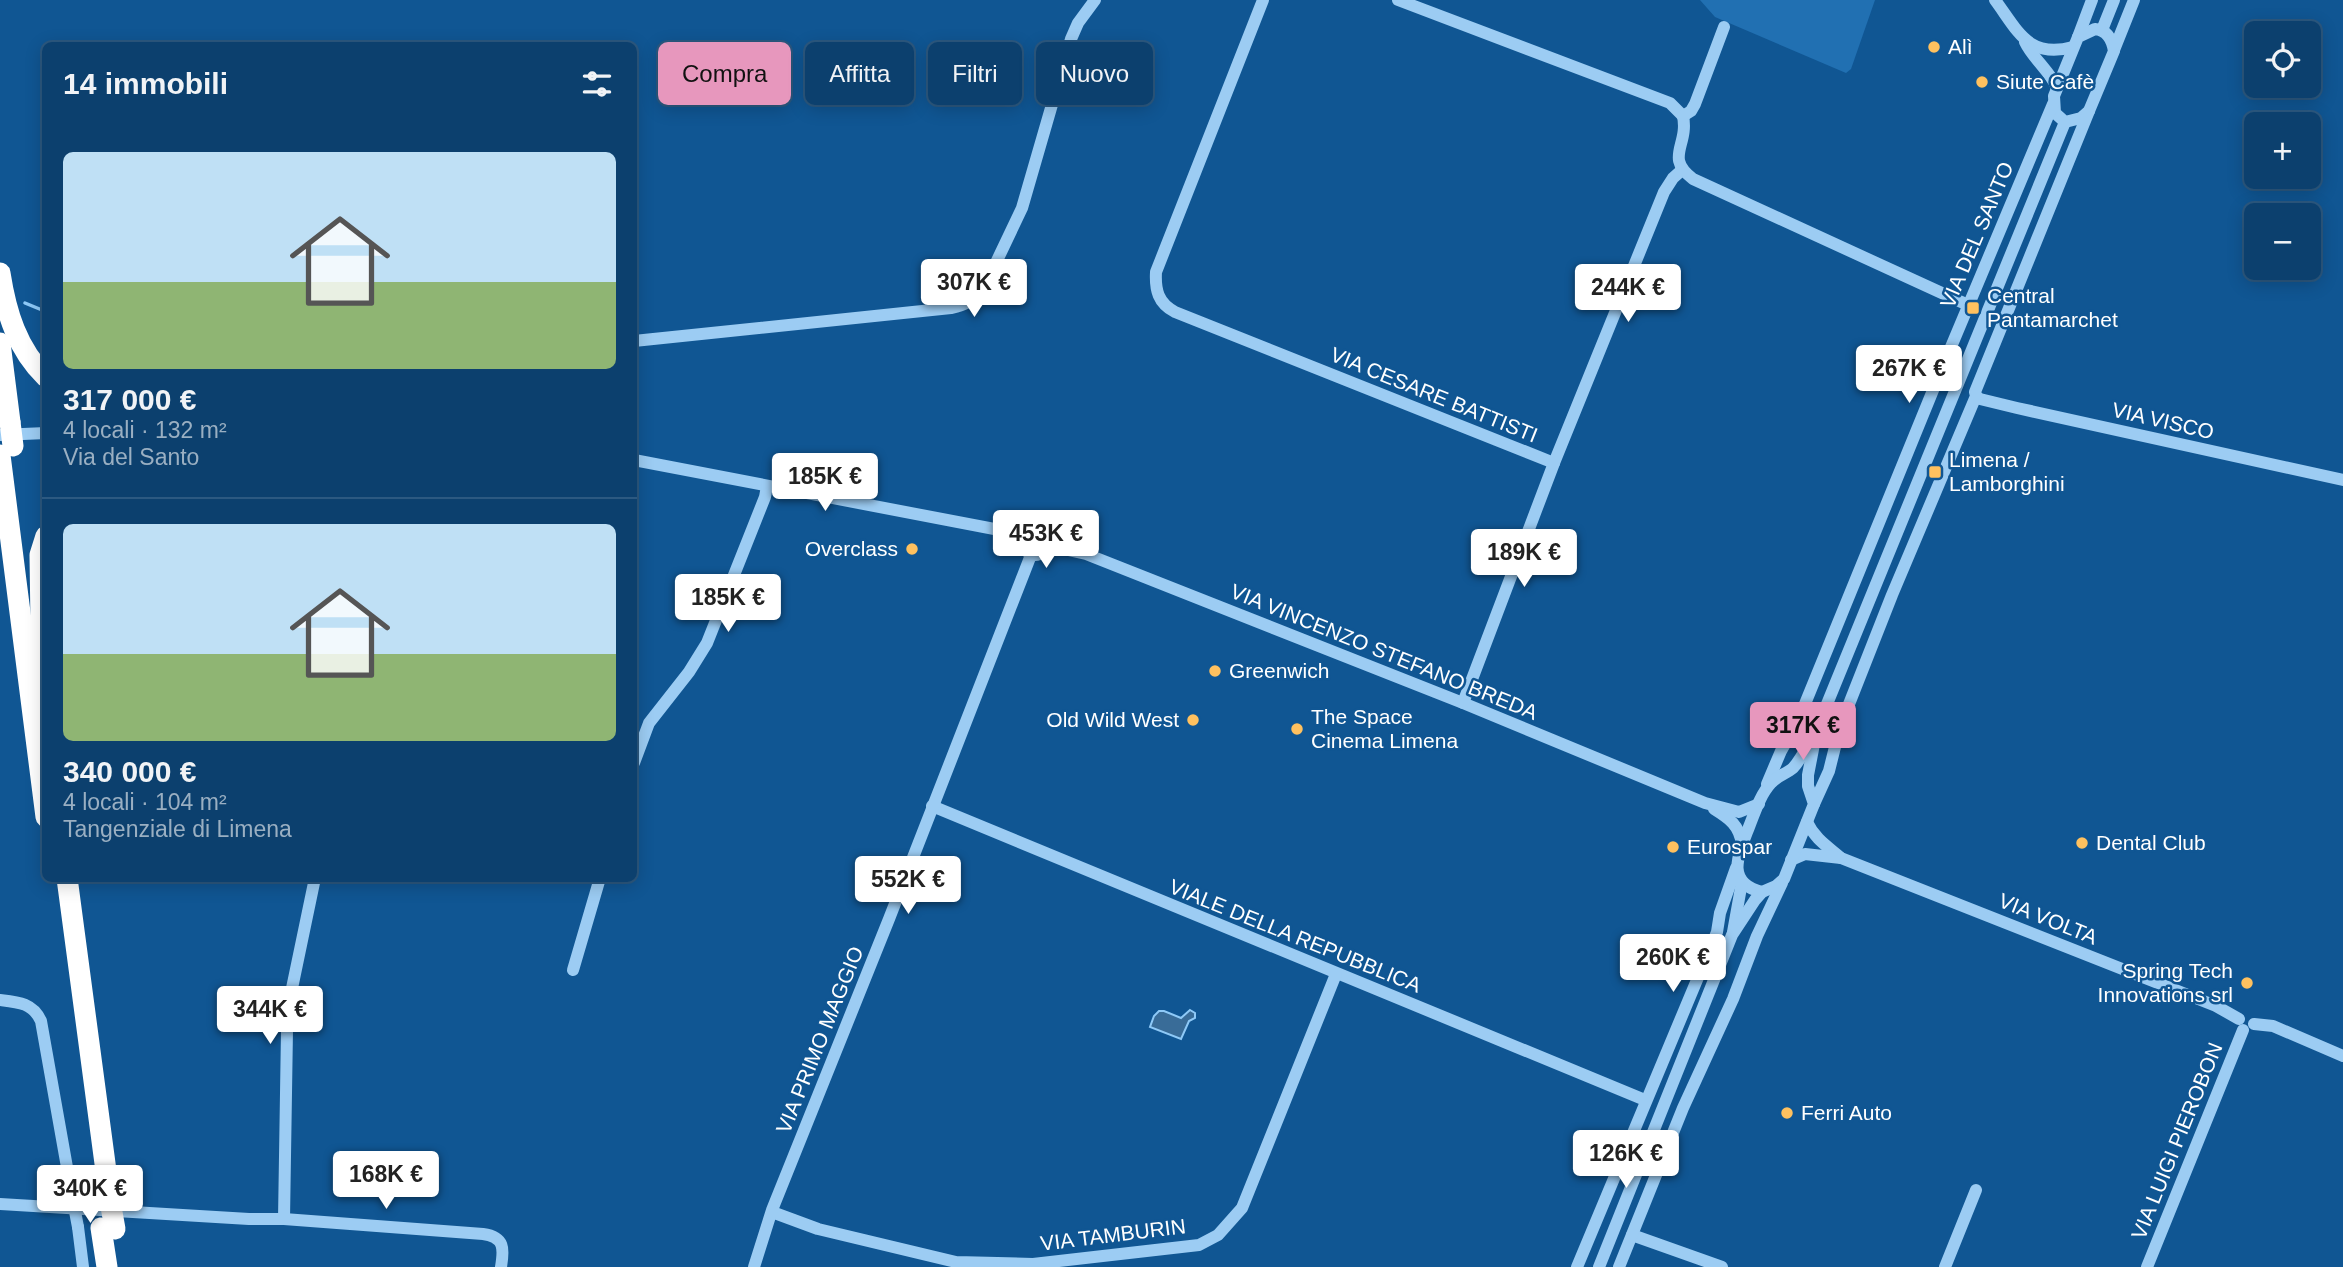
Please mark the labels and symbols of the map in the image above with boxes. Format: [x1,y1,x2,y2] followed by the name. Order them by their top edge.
[1948,35,1973,58] place label: Alì
[1926,39,1942,55] marker: Alì
[1996,70,2094,93] place label: Siute Cafè
[1974,74,1990,90] marker: Siute Cafè
[1935,158,2018,311] street label: VIA DEL SANTO
[917,260,1031,319] pin: 307K €
[1571,264,1685,324] pin: 244K €
[1987,284,2118,331] place label: Central Pantamarchet
[1965,300,1981,316] marker: Central Pantamarchet
[1327,342,1541,447] street label: VIA CESARE BATTISTI
[1852,346,1966,405] pin: 267K €
[2110,398,2216,443] street label: VIA VISCO
[1949,448,2065,495] place label: Limena / Lamborghini
[768,454,882,513] pin: 185K €
[1927,464,1943,480] marker: Limena / Lamborghini
[989,510,1103,570] pin: 453K €
[1467,530,1581,589] pin: 189K €
[805,537,898,560] place label: Overclass
[904,541,920,557] marker: Overclass
[671,574,785,634] pin: 185K €
[1227,579,1541,724] street label: VIA VINCENZO STEFANO BREDA
[1229,659,1329,682] place label: Greenwich
[1207,663,1223,679] marker: Greenwich
[1746,702,1860,762] pin: 317K €
[1311,705,1458,752] place label: The Space Cinema Limena
[1046,708,1179,731] place label: Old Wild West
[1185,712,1201,728] marker: Old Wild West
[1289,721,1305,737] marker: The Space Cinema Limena
[2096,831,2206,854] place label: Dental Club
[1687,835,1772,858] place label: Eurospar
[2074,835,2090,851] marker: Dental Club
[1665,839,1681,855] marker: Eurospar
[851,856,965,916] pin: 552K €
[1166,874,1424,997] street label: VIALE DELLA REPUBBLICA
[1996,888,2101,949] street label: VIA VOLTA
[1616,934,1730,994] pin: 260K €
[772,943,868,1137] street label: VIA PRIMO MAGGIO
[2098,959,2233,1006] place label: Spring Tech Innovations srl
[2239,975,2255,991] marker: Spring Tech Innovations srl
[213,986,327,1046] pin: 344K €
[2127,1039,2227,1243] street label: VIA LUIGI PIEROBON
[1801,1101,1892,1124] place label: Ferri Auto
[1779,1105,1795,1121] marker: Ferri Auto
[1569,1130,1683,1190] pin: 126K €
[329,1152,443,1211] pin: 168K €
[33,1166,147,1225] pin: 340K €
[1039,1214,1187,1255] street label: VIA TAMBURIN

